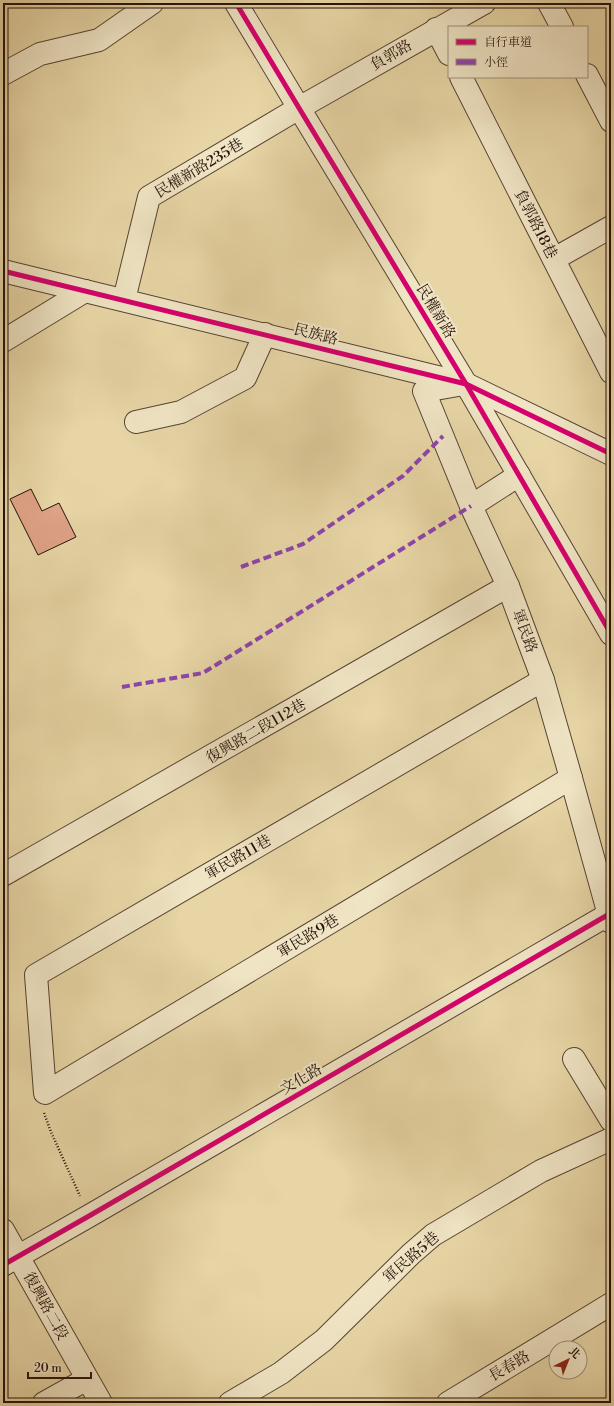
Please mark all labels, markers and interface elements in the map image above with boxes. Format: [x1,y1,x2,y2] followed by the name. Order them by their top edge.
[448,26,588,78] legend
[484,35,532,50] text: 自行車道
[367,36,415,75] street label: 負郭路
[484,55,508,70] text: 小徑
[151,135,247,202] street label: 民權新路235巷
[510,186,561,262] street label: 負郭路18巷
[412,281,459,342] street label: 民權新路
[292,320,340,349] street label: 民族路
[508,607,541,656] street label: 軍民路
[203,695,310,768] street label: 復興路二段112巷
[202,831,275,884] street label: 軍民路11巷
[274,910,343,962] street label: 軍民路9巷
[277,1060,325,1099] street label: 文化路
[379,1228,443,1287] street label: 軍民路5巷
[19,1269,72,1344] street label: 復興路二段
[548,1340,588,1380] north arrow
[565,1345,583,1362] text: 北
[485,1347,533,1386] street label: 長春路
[28,1354,91,1380] scale bar
[34,1361,62,1376] text: 20 m

